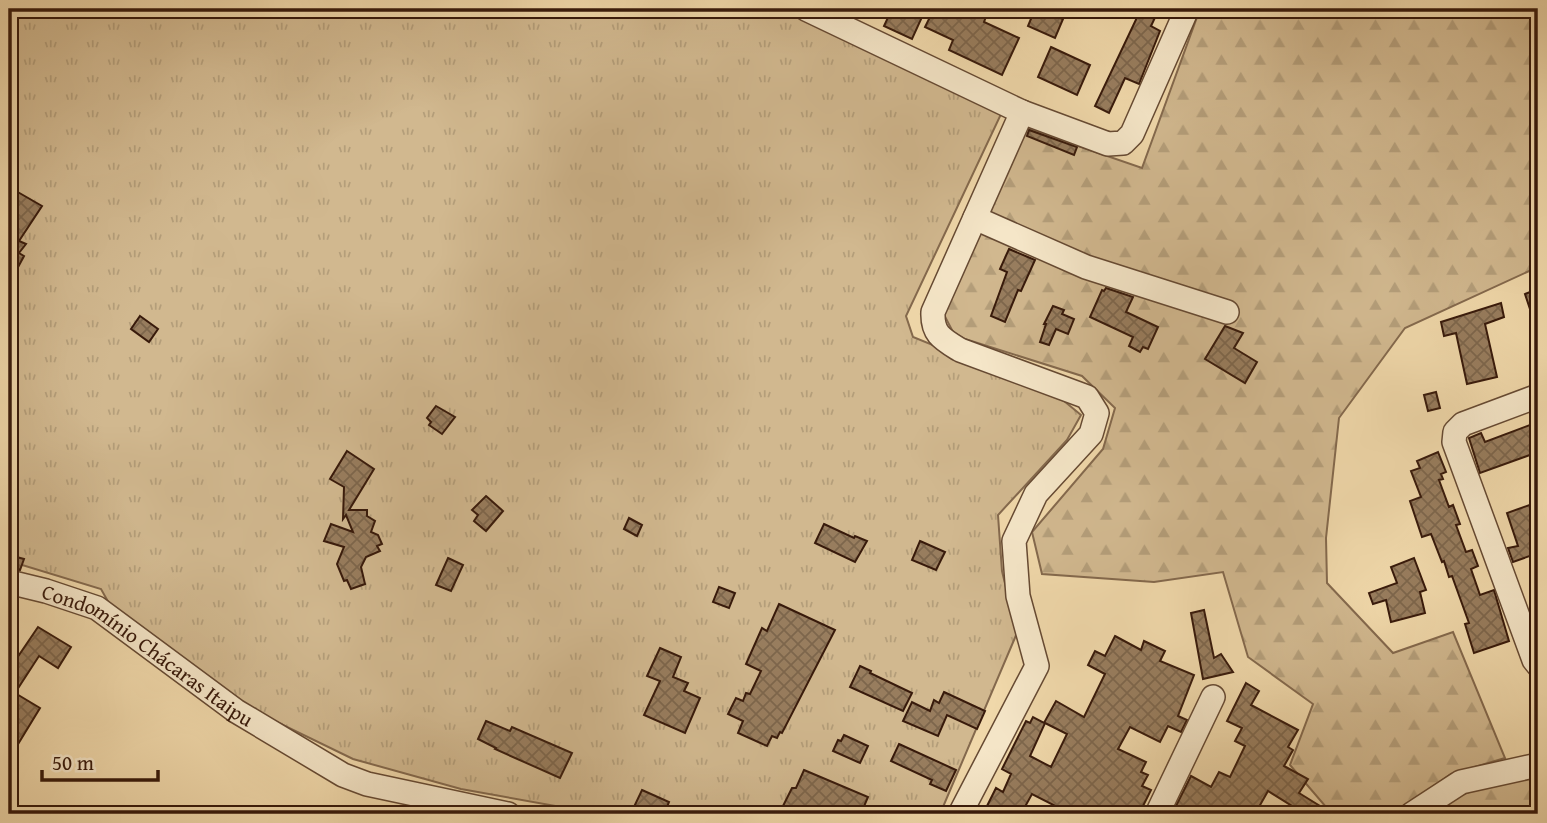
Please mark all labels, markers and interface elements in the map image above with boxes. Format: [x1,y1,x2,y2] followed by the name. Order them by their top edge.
[38,575,260,734] street label: Condomínio Chácaras Itaipu
[42,739,158,783] scale bar
[52,747,94,778] text: 50 m

